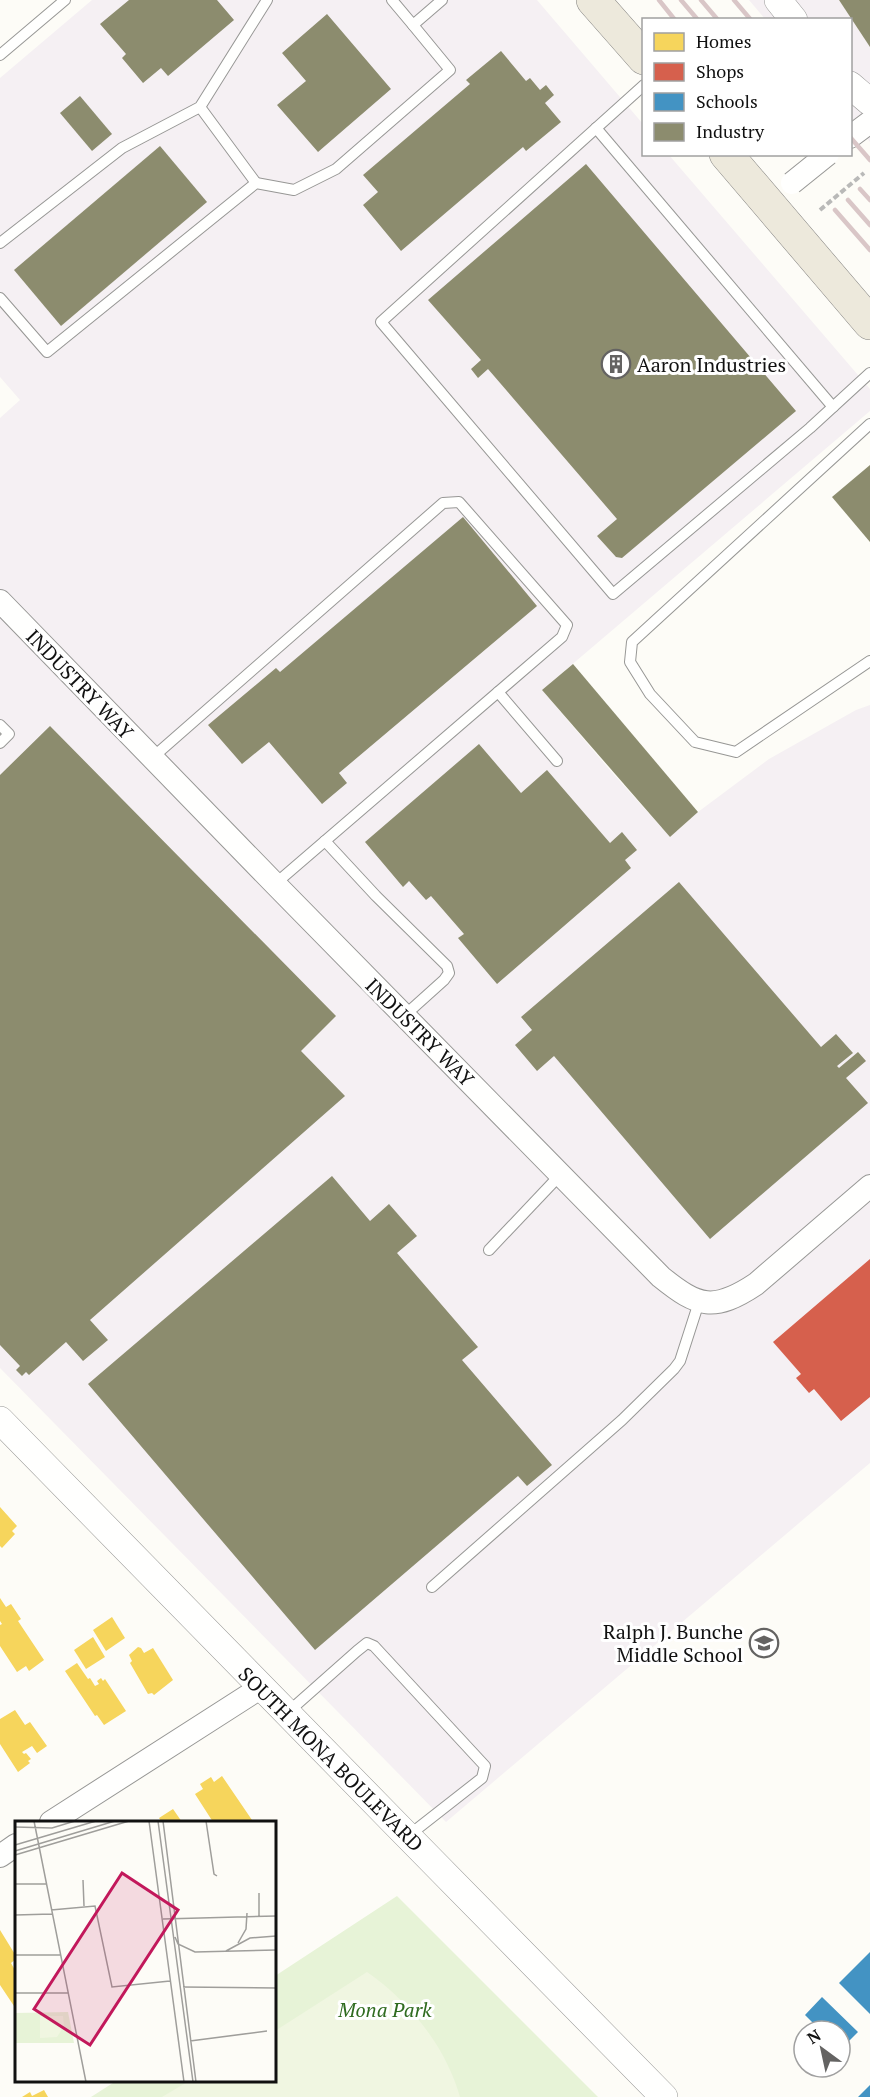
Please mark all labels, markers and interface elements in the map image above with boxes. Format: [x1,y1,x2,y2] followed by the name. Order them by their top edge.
[642,18,852,156] legend
[696,29,751,53] text: Homes
[696,59,744,83] text: Shops
[696,89,758,113] text: Schools
[696,119,765,143] text: Industry
[600,348,632,380] building icon: Aaron Industries
[637,351,786,378] place label: Aaron Industries
[21,623,140,745] street label: INDUSTRY WAY
[360,972,480,1092] street label: INDUSTRY WAY
[603,1618,743,1668] place label: Ralph J. Bunche Middle School
[748,1627,780,1659] school or university icon: Ralph J. Bunche Middle School
[233,1661,429,1857] street label: SOUTH MONA BOULEVARD
[15,1821,276,2082] inset map
[337,1996,432,2023] park label: Mona Park
[792,2019,852,2079] north arrow
[803,2024,825,2049] text: N

